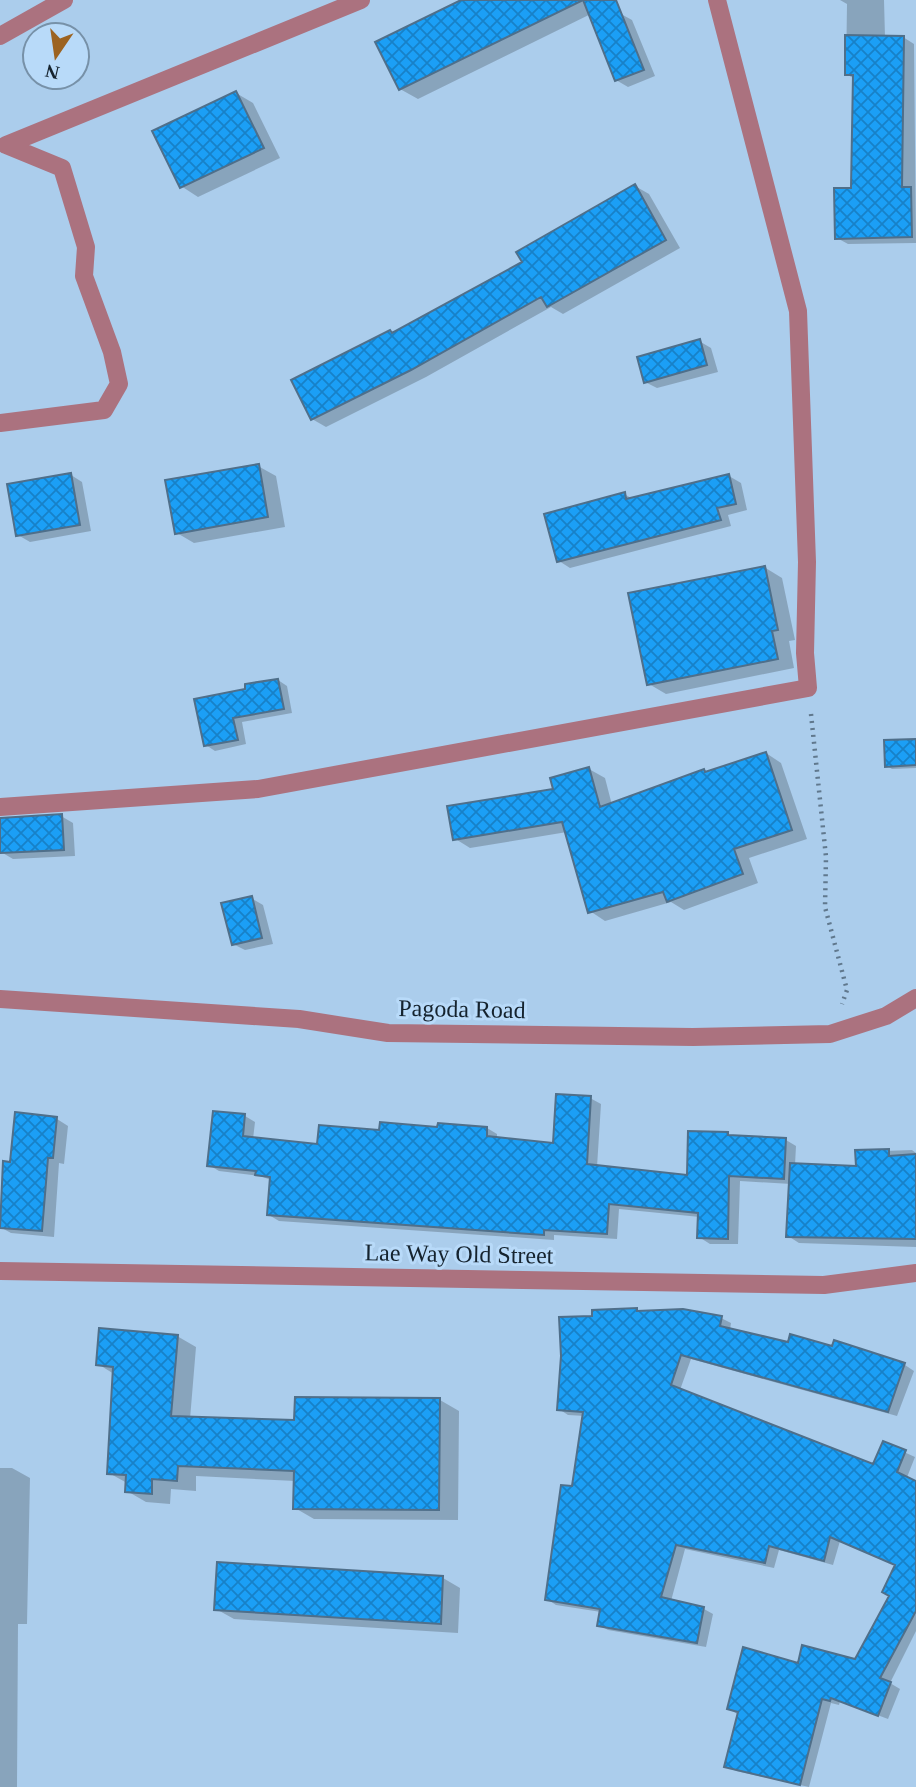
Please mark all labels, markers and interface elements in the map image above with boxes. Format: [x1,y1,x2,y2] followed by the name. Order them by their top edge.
[21,21,91,91] north arrow
[43,60,61,84] text: N
[398,995,526,1023] street label: Pagoda Road
[364,1239,554,1269] street label: Lae Way Old Street

